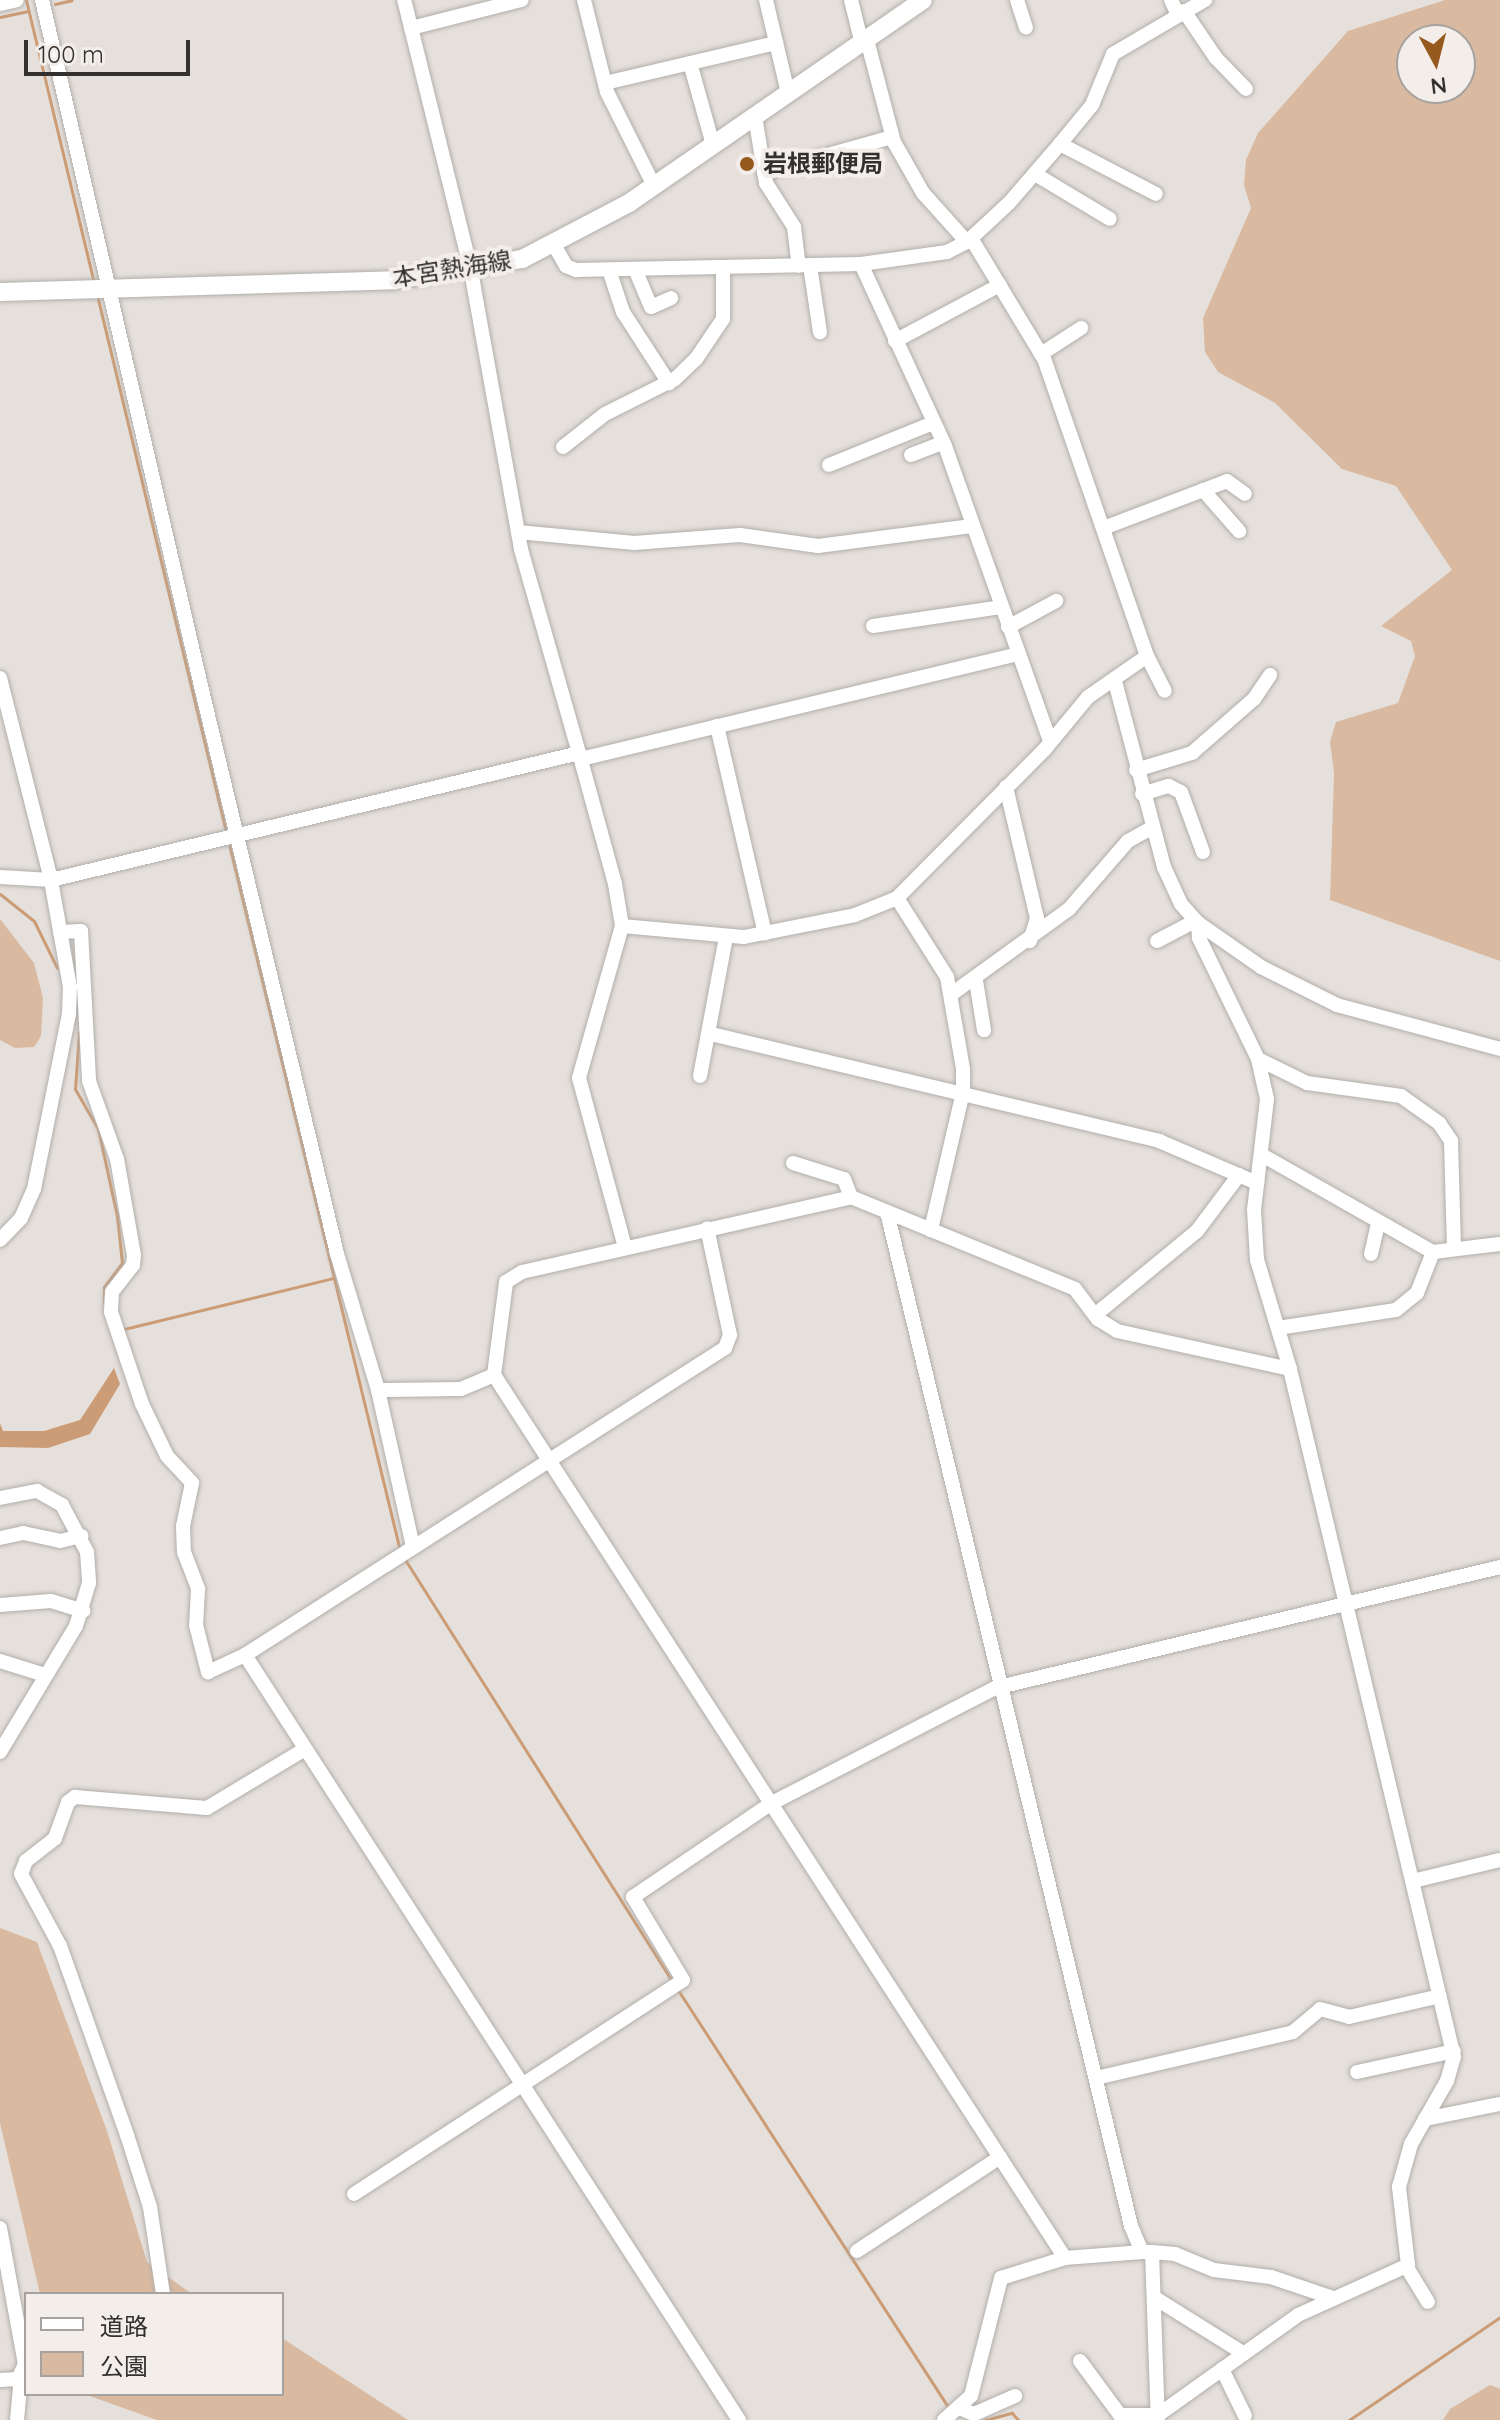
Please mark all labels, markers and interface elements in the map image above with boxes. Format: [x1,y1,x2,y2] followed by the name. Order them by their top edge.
[28,24,194,74] scale bar
[1396,24,1476,104] north arrow
[38,39,104,69] text: 100 m
[1429,71,1448,101] text: N
[763,150,883,178] place label: 岩根郵便局
[738,155,756,173] marker: 岩根郵便局
[390,245,514,293] street label: 本宮熱海線
[24,2292,284,2396] legend
[100,2311,148,2341] text: 道路
[100,2351,148,2381] text: 公園

